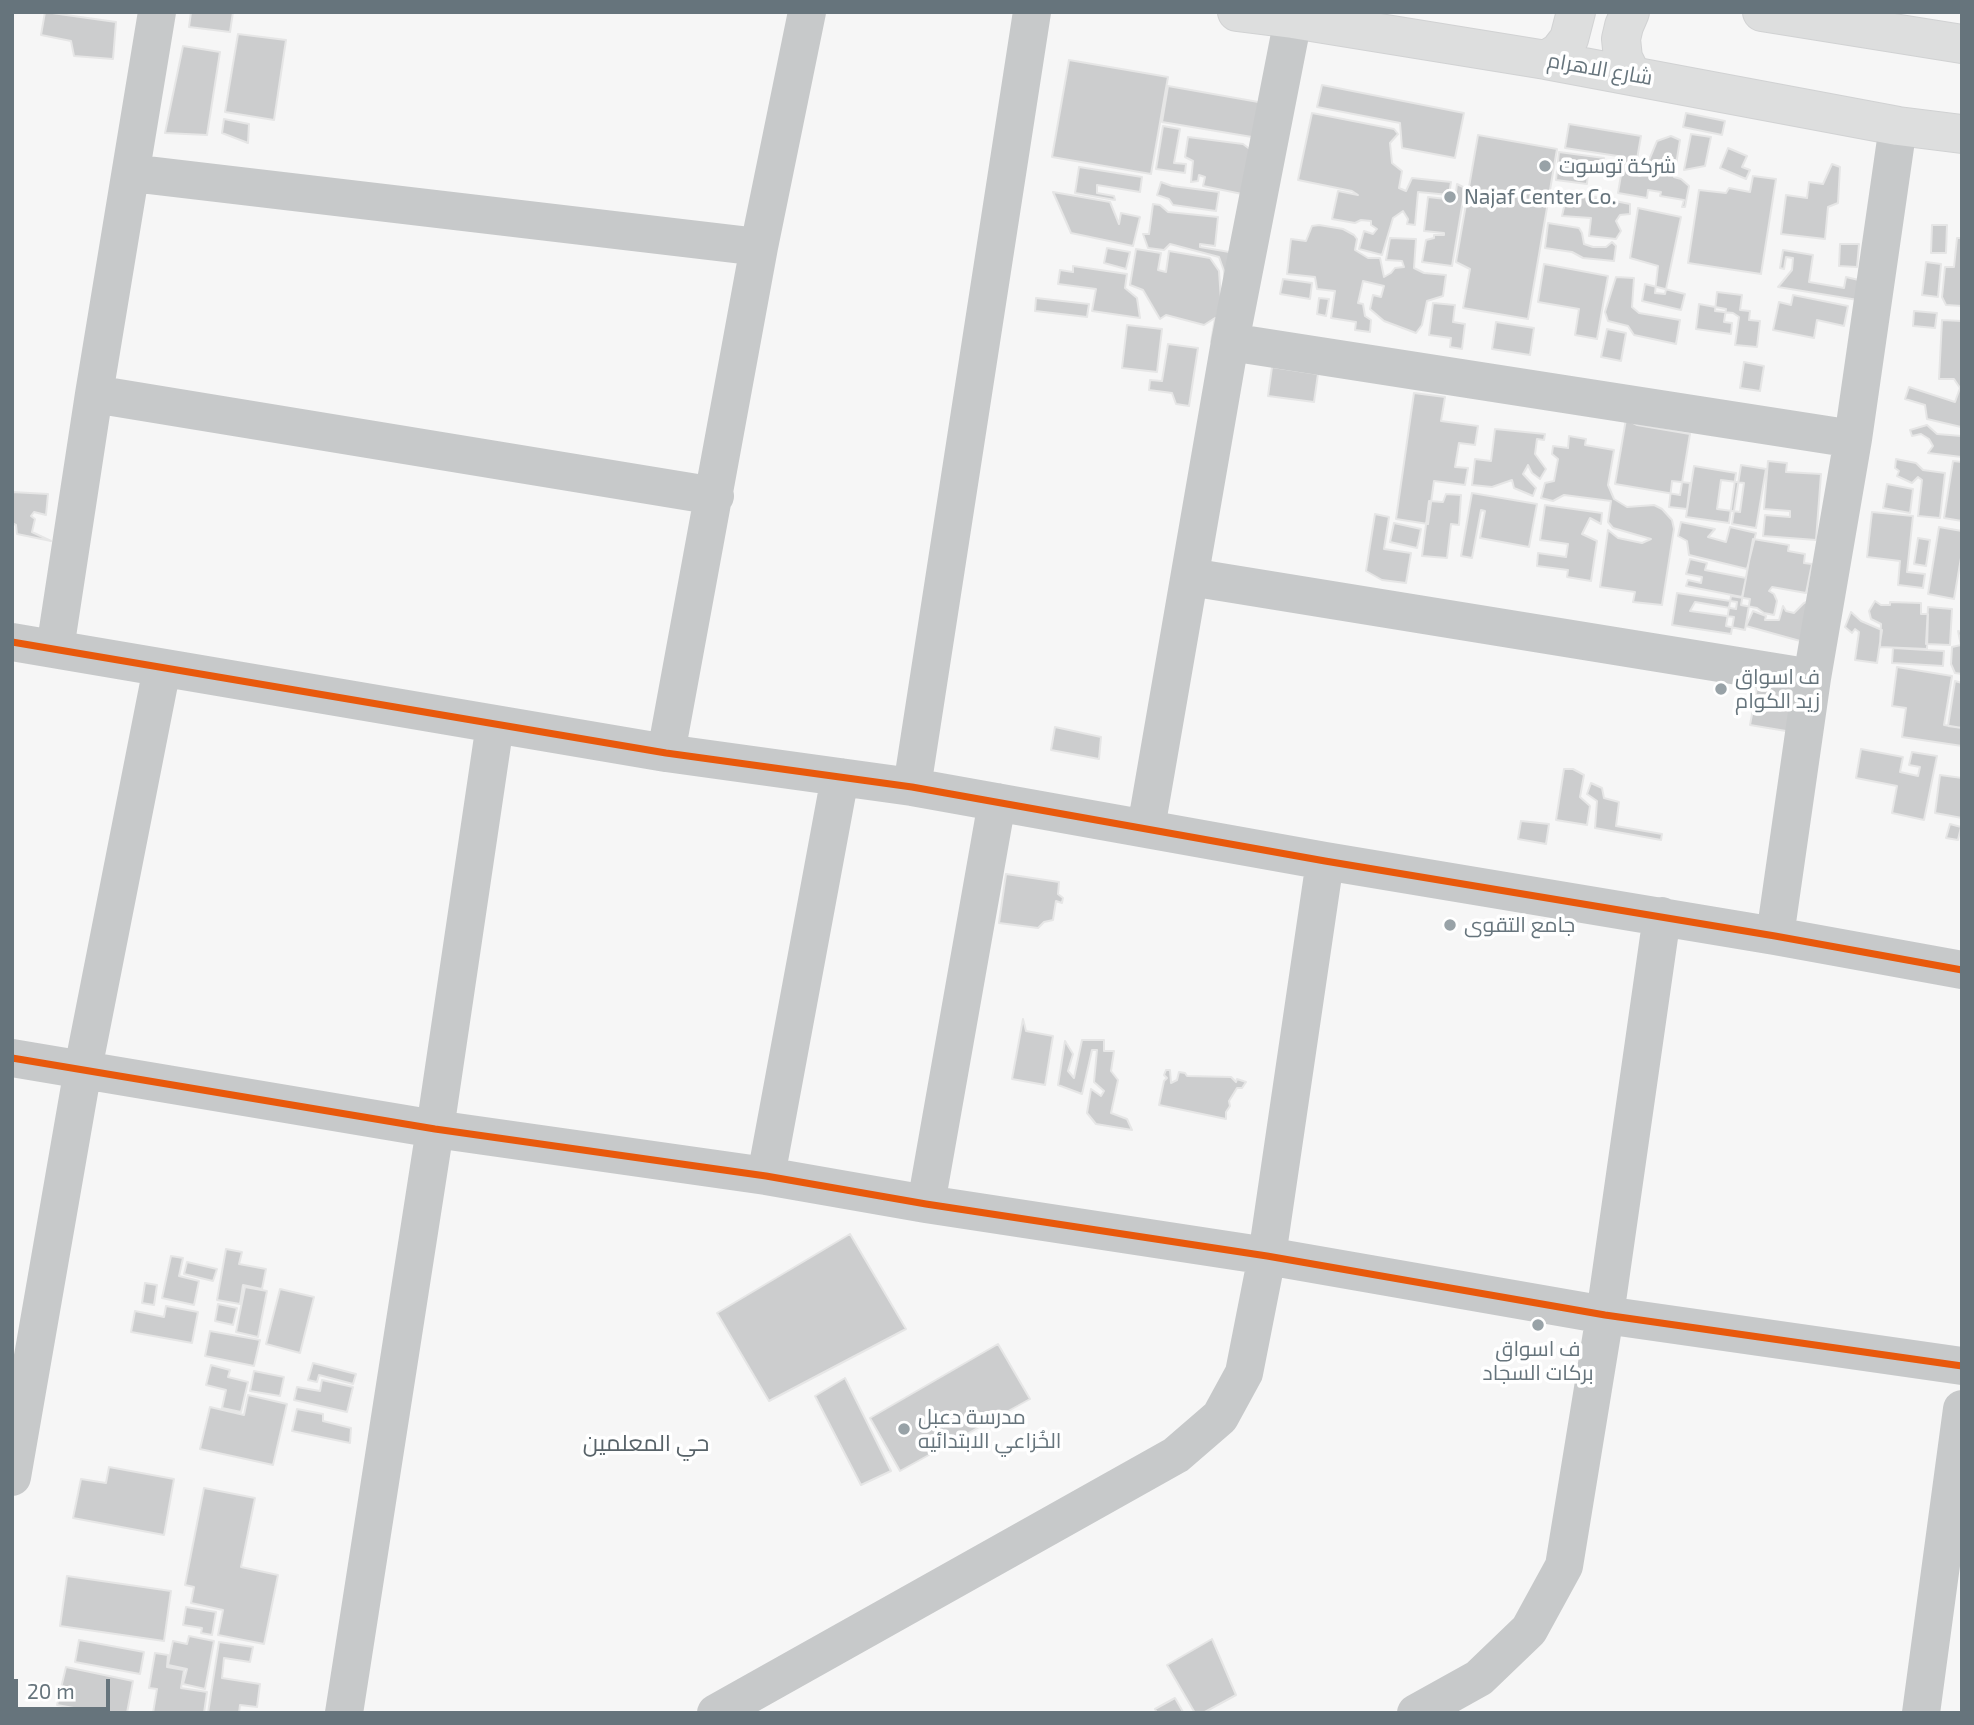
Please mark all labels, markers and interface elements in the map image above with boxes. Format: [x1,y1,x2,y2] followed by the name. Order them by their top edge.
[1545,47,1655,91] street label: شارع الاهرام
[1559,153,1676,179] place label: شركة توسوت
[1537,158,1553,174] marker: شركة توسوت
[1464,184,1616,210] place label: Najaf Center Co.
[1442,189,1458,205] marker: Najaf Center Co.
[1735,664,1820,714] place label: ف اسواق زيد الكوام
[1713,681,1729,697] marker: ف اسواق زيد الكوام
[1464,912,1575,938] place label: جامع التقوى
[1442,917,1458,933] marker: جامع التقوى
[1530,1317,1546,1333] marker: ف اسواق بركات السجاد
[1483,1336,1593,1386] place label: ف اسواق بركات السجاد
[918,1404,1061,1454] place label: مدرسة دعبل الخُزاعي الابتدائيه
[896,1421,912,1437] marker: مدرسة دعبل الخُزاعي الابتدائيه
[583,1429,709,1457] district label: حي المعلمین
[18,1666,114,1710] scale bar
[27,1678,75,1703] text: 20 m

